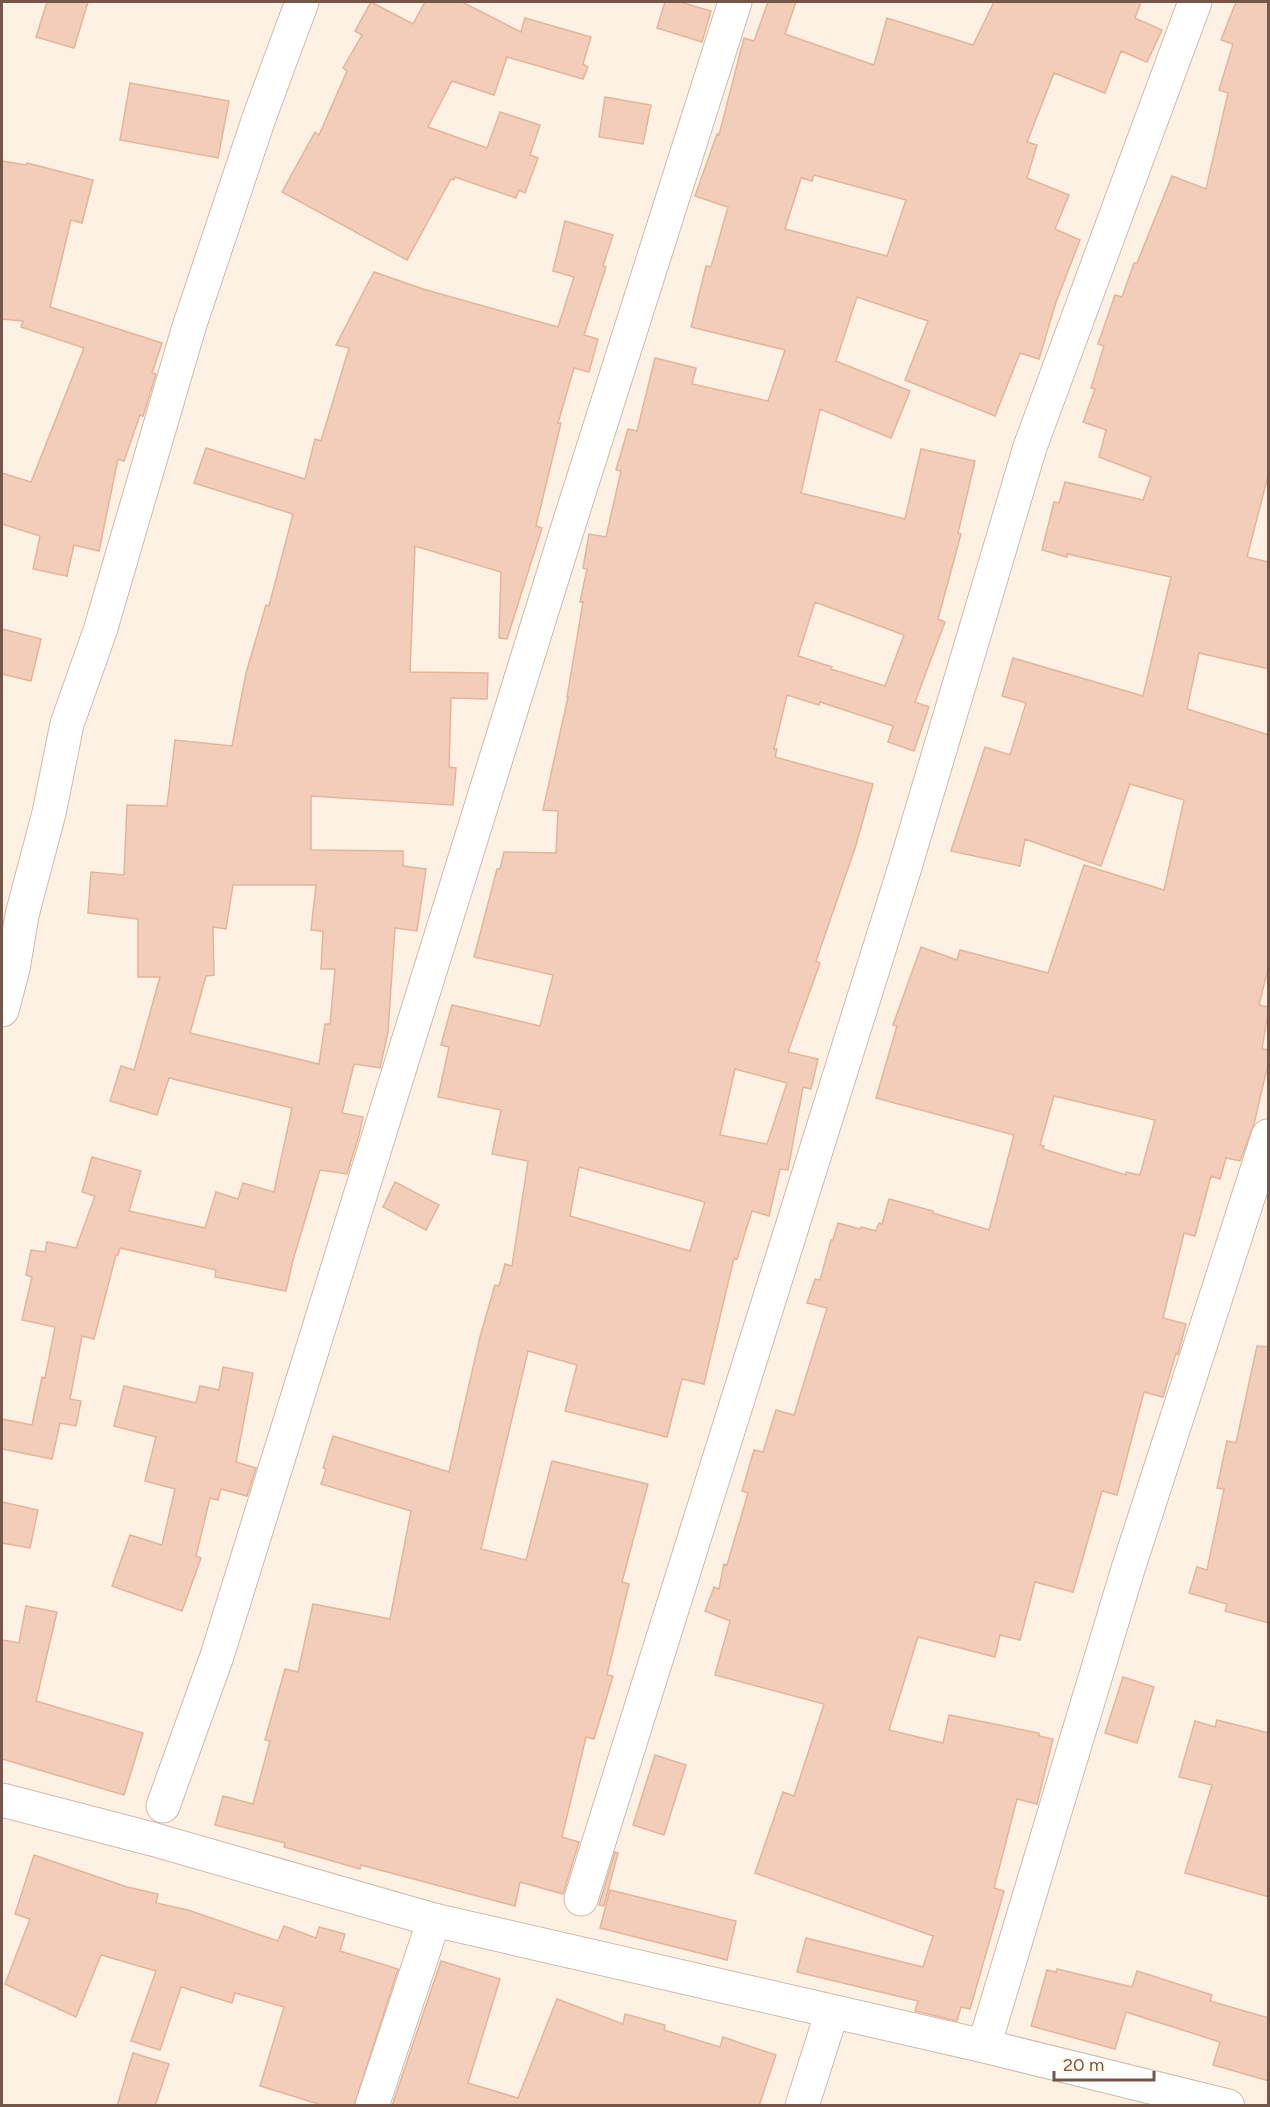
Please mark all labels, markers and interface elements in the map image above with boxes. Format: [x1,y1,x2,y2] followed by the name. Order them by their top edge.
[1054,2044,1154,2082] scale bar
[1063,2054,1104,2076] text: 20 m

